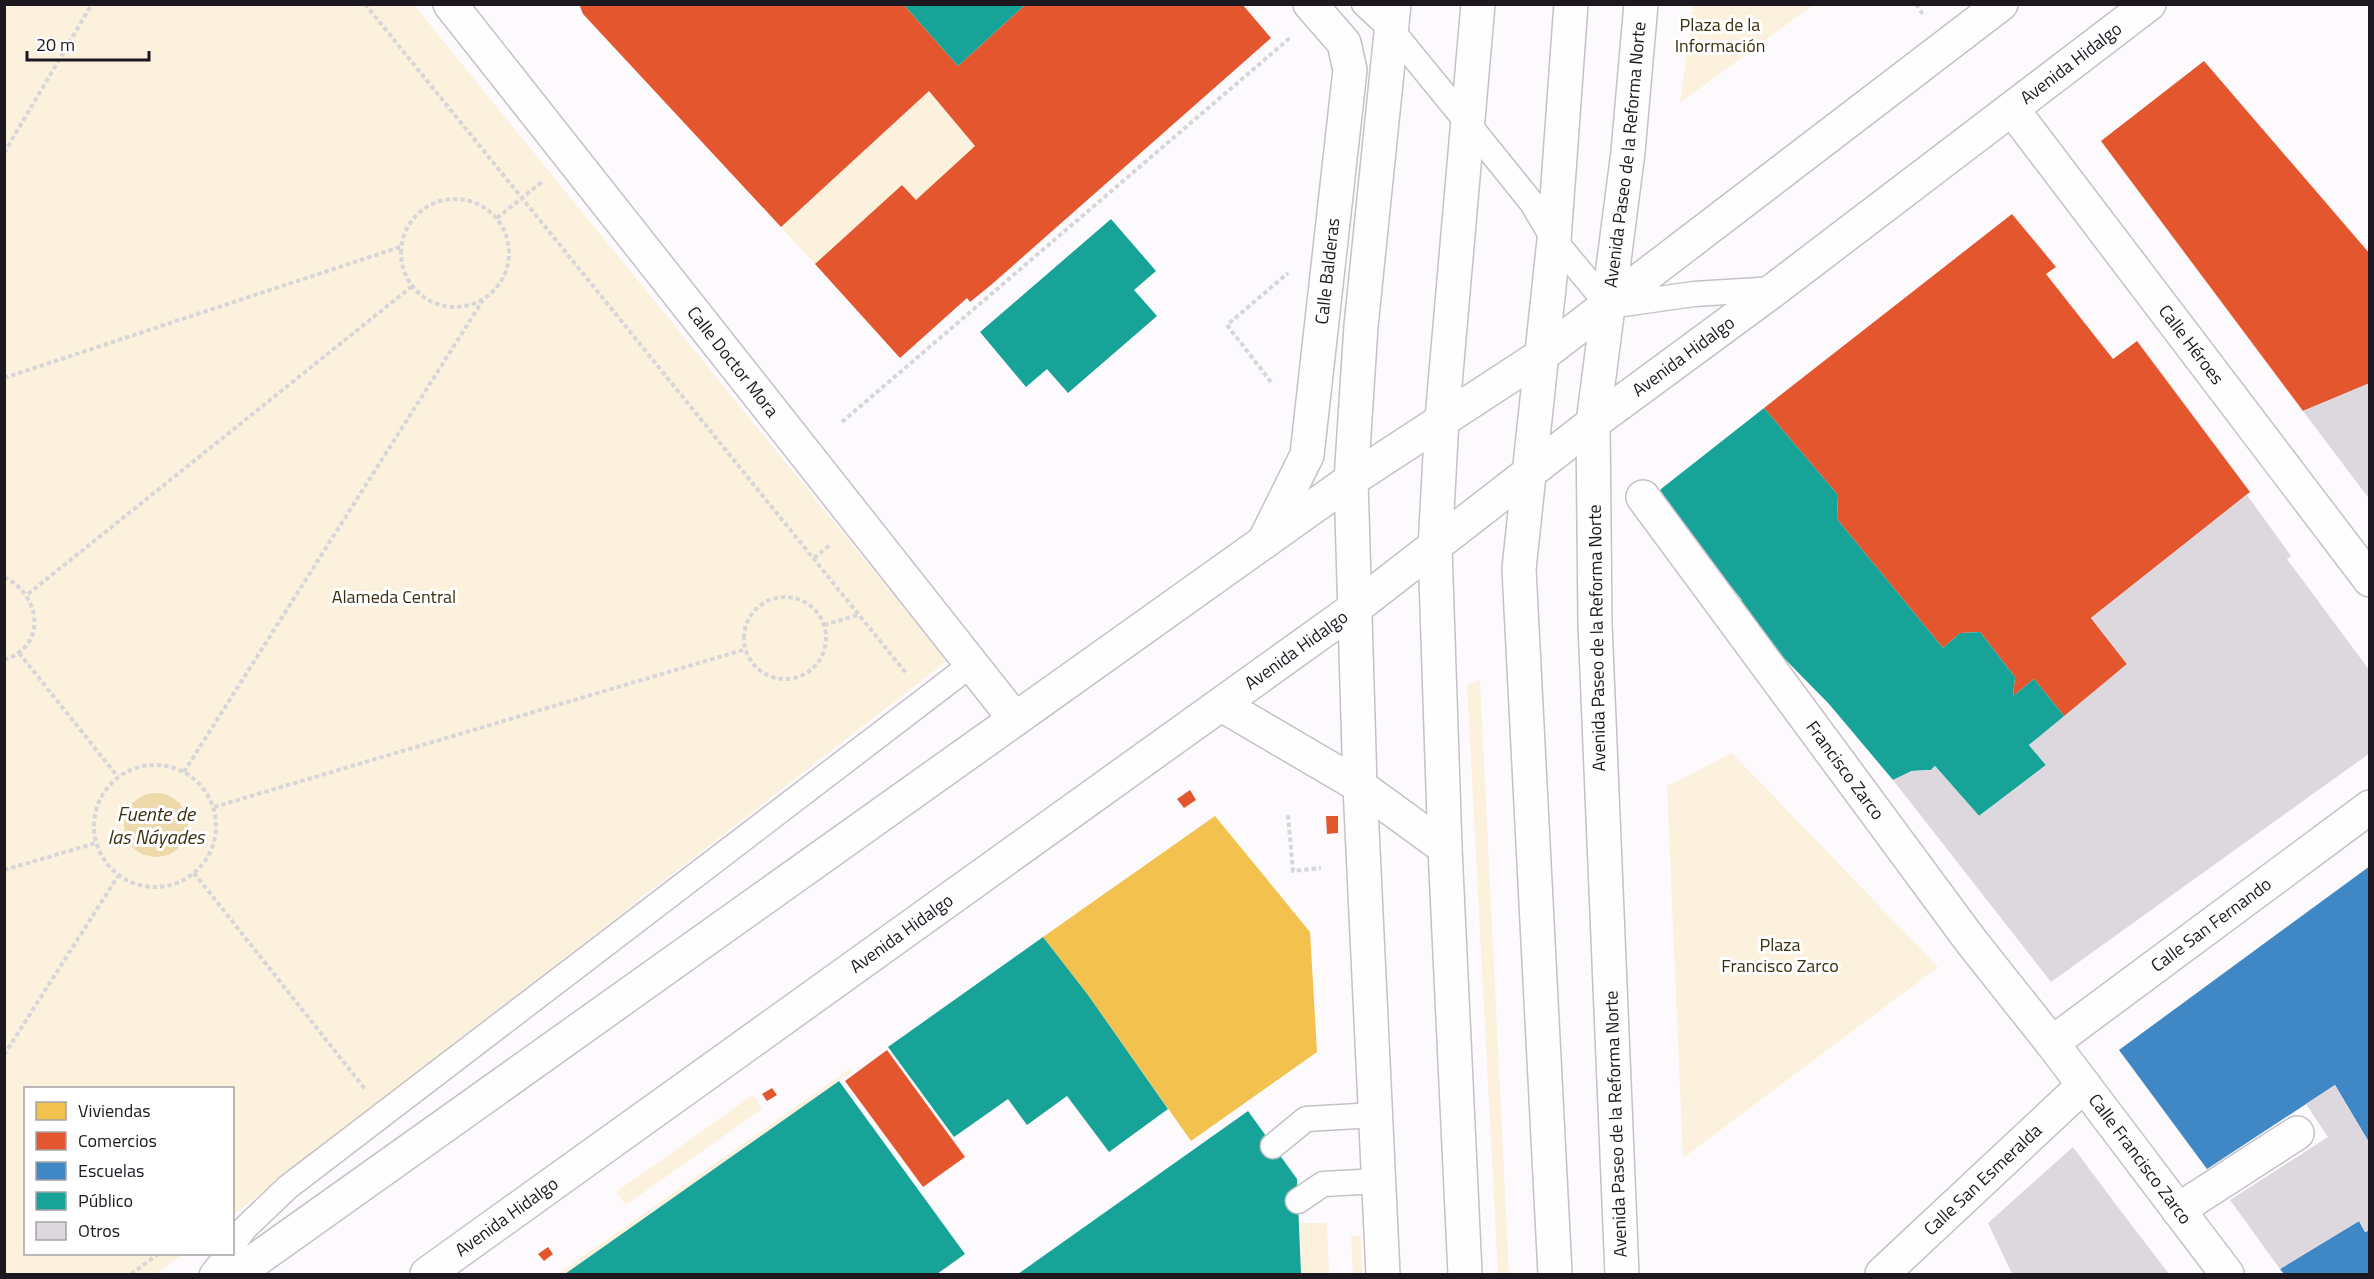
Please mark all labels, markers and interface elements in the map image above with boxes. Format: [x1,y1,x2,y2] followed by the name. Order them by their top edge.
[1675,11,1765,59] park label: Plaza de la Información
[2014,15,2127,111] street label: Avenida Hidalgo
[1597,20,1652,289] street label: Avenida Paseo de la Reforma Norte
[27,24,148,62] scale bar
[36,31,75,58] text: 20 m
[1308,217,1346,326] street label: Calle Balderas
[2152,299,2231,390] street label: Calle Héroes
[681,300,786,423] street label: Calle Doctor Mora
[1626,309,1740,403] street label: Avenida Hidalgo
[1581,504,1612,772] street label: Avenida Paseo de la Reforma Norte
[332,583,456,610] park label: Alameda Central
[1239,603,1353,696] street label: Avenida Hidalgo
[1800,715,1891,825] street label: Francisco Zarco
[108,798,206,852] water label: Fuente de las Náyades
[2145,871,2277,978] street label: Calle San Fernando
[844,887,959,980] street label: Avenida Hidalgo
[1721,931,1839,979] park label: Plaza Francisco Zarco
[1597,990,1634,1258] street label: Avenida Paseo de la Reforma Norte
[24,1087,234,1255] legend
[2082,1088,2199,1230] street label: Calle Francisco Zarco
[78,1097,151,1124] text: Viviendas
[1917,1117,2048,1242] street label: Calle San Esmeralda
[78,1127,157,1154] text: Comercios
[78,1157,144,1184] text: Escuelas
[449,1170,564,1263] street label: Avenida Hidalgo
[78,1187,133,1214] text: Público
[78,1217,120,1244] text: Otros

